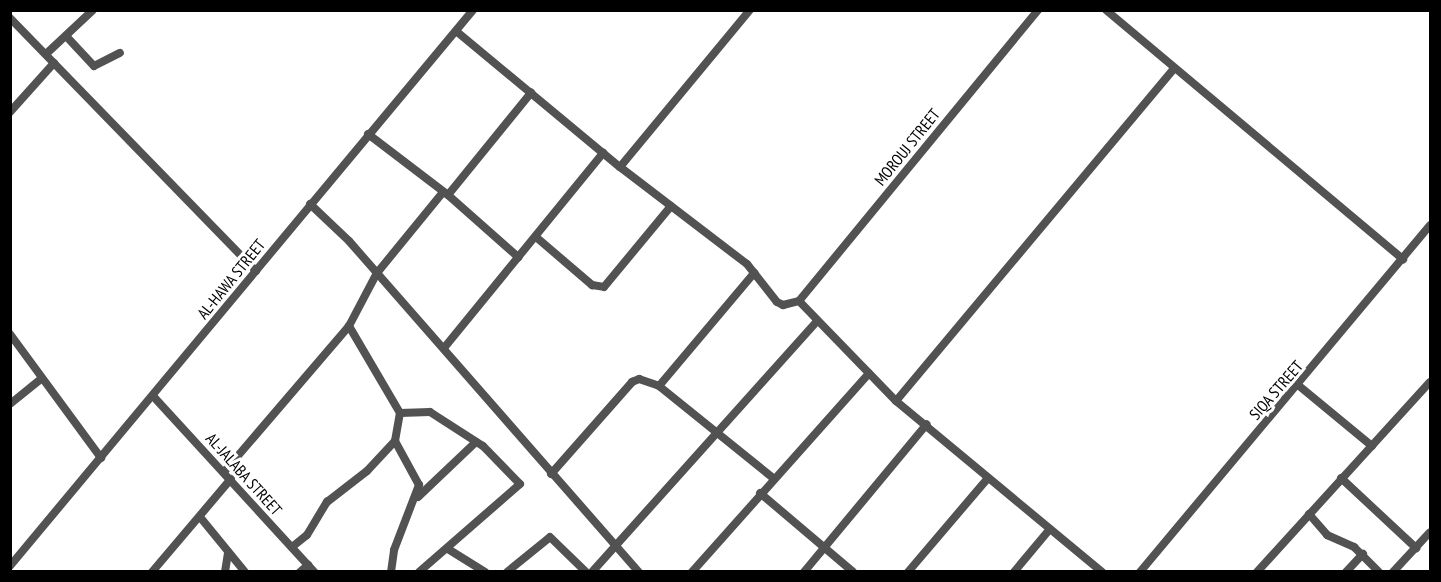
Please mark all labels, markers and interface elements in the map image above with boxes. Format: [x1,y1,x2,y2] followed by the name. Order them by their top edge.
[870,105,944,189] street label: MOROUJ STREET
[193,235,269,323] street label: AL-HAWA STREET
[1245,356,1307,424] street label: SIQA STREET
[202,429,286,519] street label: AL-JALABA STREET

